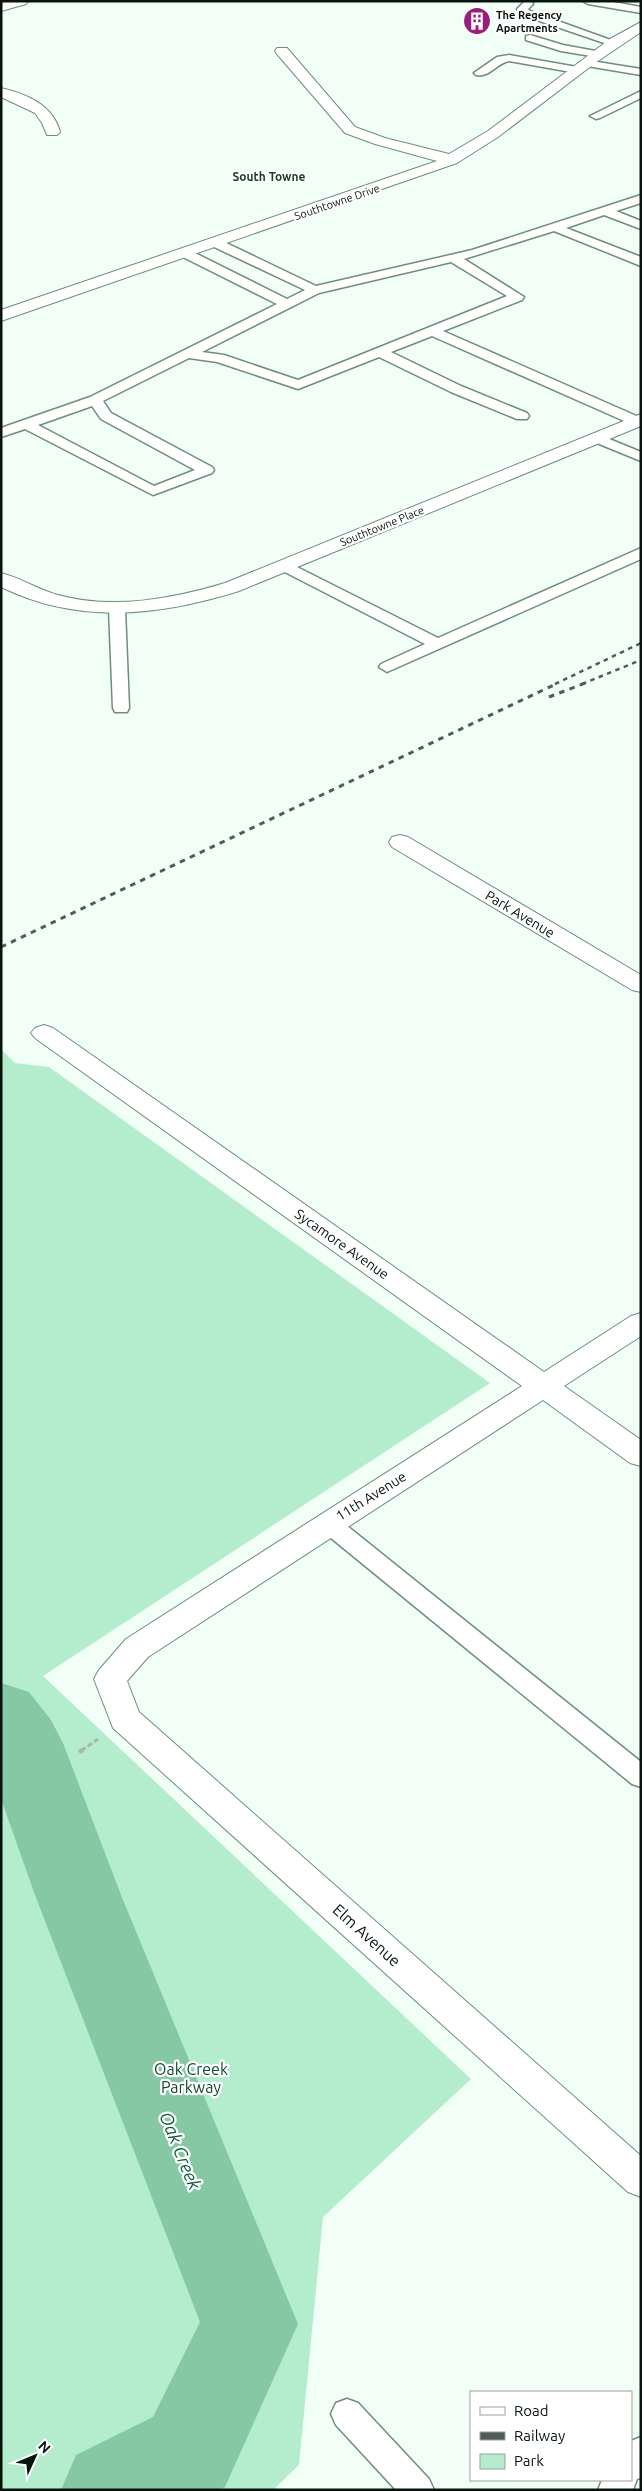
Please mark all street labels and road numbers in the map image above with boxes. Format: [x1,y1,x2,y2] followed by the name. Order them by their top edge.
[293,182,381,222] street label: Southtowne Drive
[338,504,426,548] street label: Southtowne Place
[482,887,558,941] street label: Park Avenue
[292,1206,392,1282] street label: Sycamore Avenue
[333,1468,409,1524] street label: 11th Avenue
[330,1900,404,1970] street label: Elm Avenue

